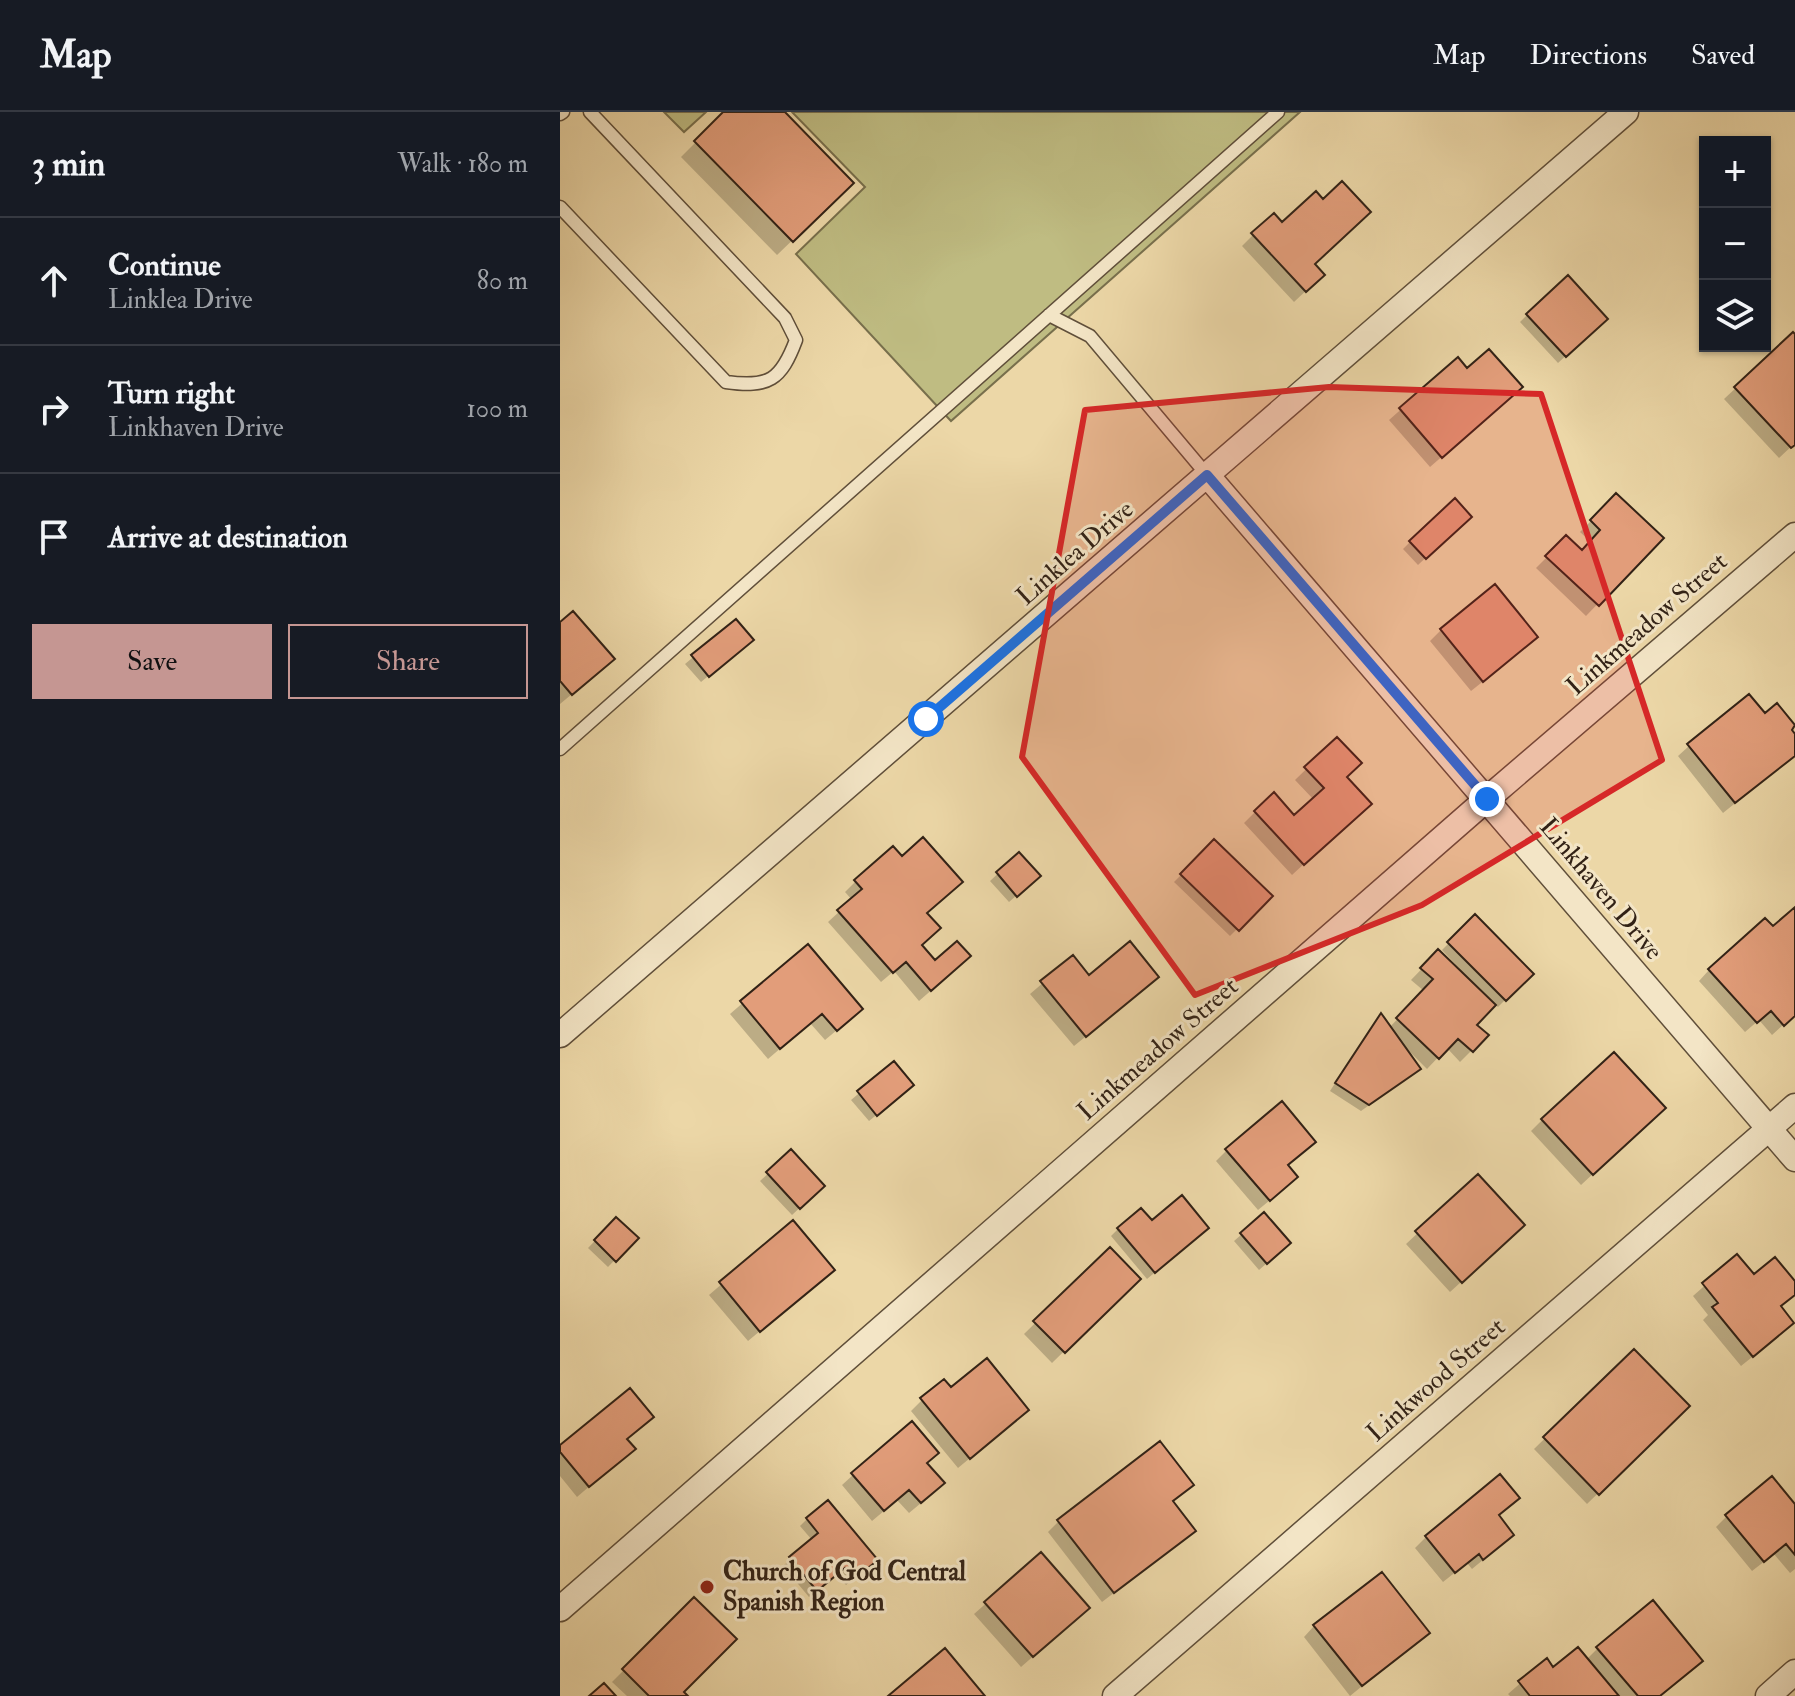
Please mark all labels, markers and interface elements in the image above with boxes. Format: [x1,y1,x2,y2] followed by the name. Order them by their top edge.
[40,31,111,79] text: Map
[1433,38,1486,73] text: Map
[1530,38,1647,73] text: Directions
[1691,38,1755,73] text: Saved
[1699,136,1771,352] map controls
[1699,136,1771,208] button: +
[32,143,105,186] text: 3 min
[398,148,528,180] text: Walk · 180 m
[1699,208,1771,280] button: −
[108,247,221,284] text: Continue
[32,259,76,303] icon: ahead
[477,265,528,297] text: 80 m
[1699,280,1771,352] button: layers
[108,284,253,316] text: Linklea Drive
[108,375,235,412] text: Turn right
[32,387,76,431] icon: right
[467,393,528,425] text: 100 m
[108,412,284,444] text: Linkhaven Drive
[1010,493,1140,613] street label: Linklea Drive
[32,515,76,559] icon: arrive
[108,519,348,556] text: Arrive at destination
[1560,545,1734,703] street label: Linkmeadow Street
[32,624,272,699] button: Save
[288,624,528,699] button: Share
[908,701,944,737] route start
[1469,781,1505,817] route end
[1532,811,1670,967] street label: Linkhaven Drive
[1071,970,1245,1128] street label: Linkmeadow Street
[1360,1311,1512,1449] street label: Linkwood Street
[723,1556,966,1619] place label: Church of God Central Spanish Region
[698,1578,716,1596] marker: Church of God Central Spanish Region

